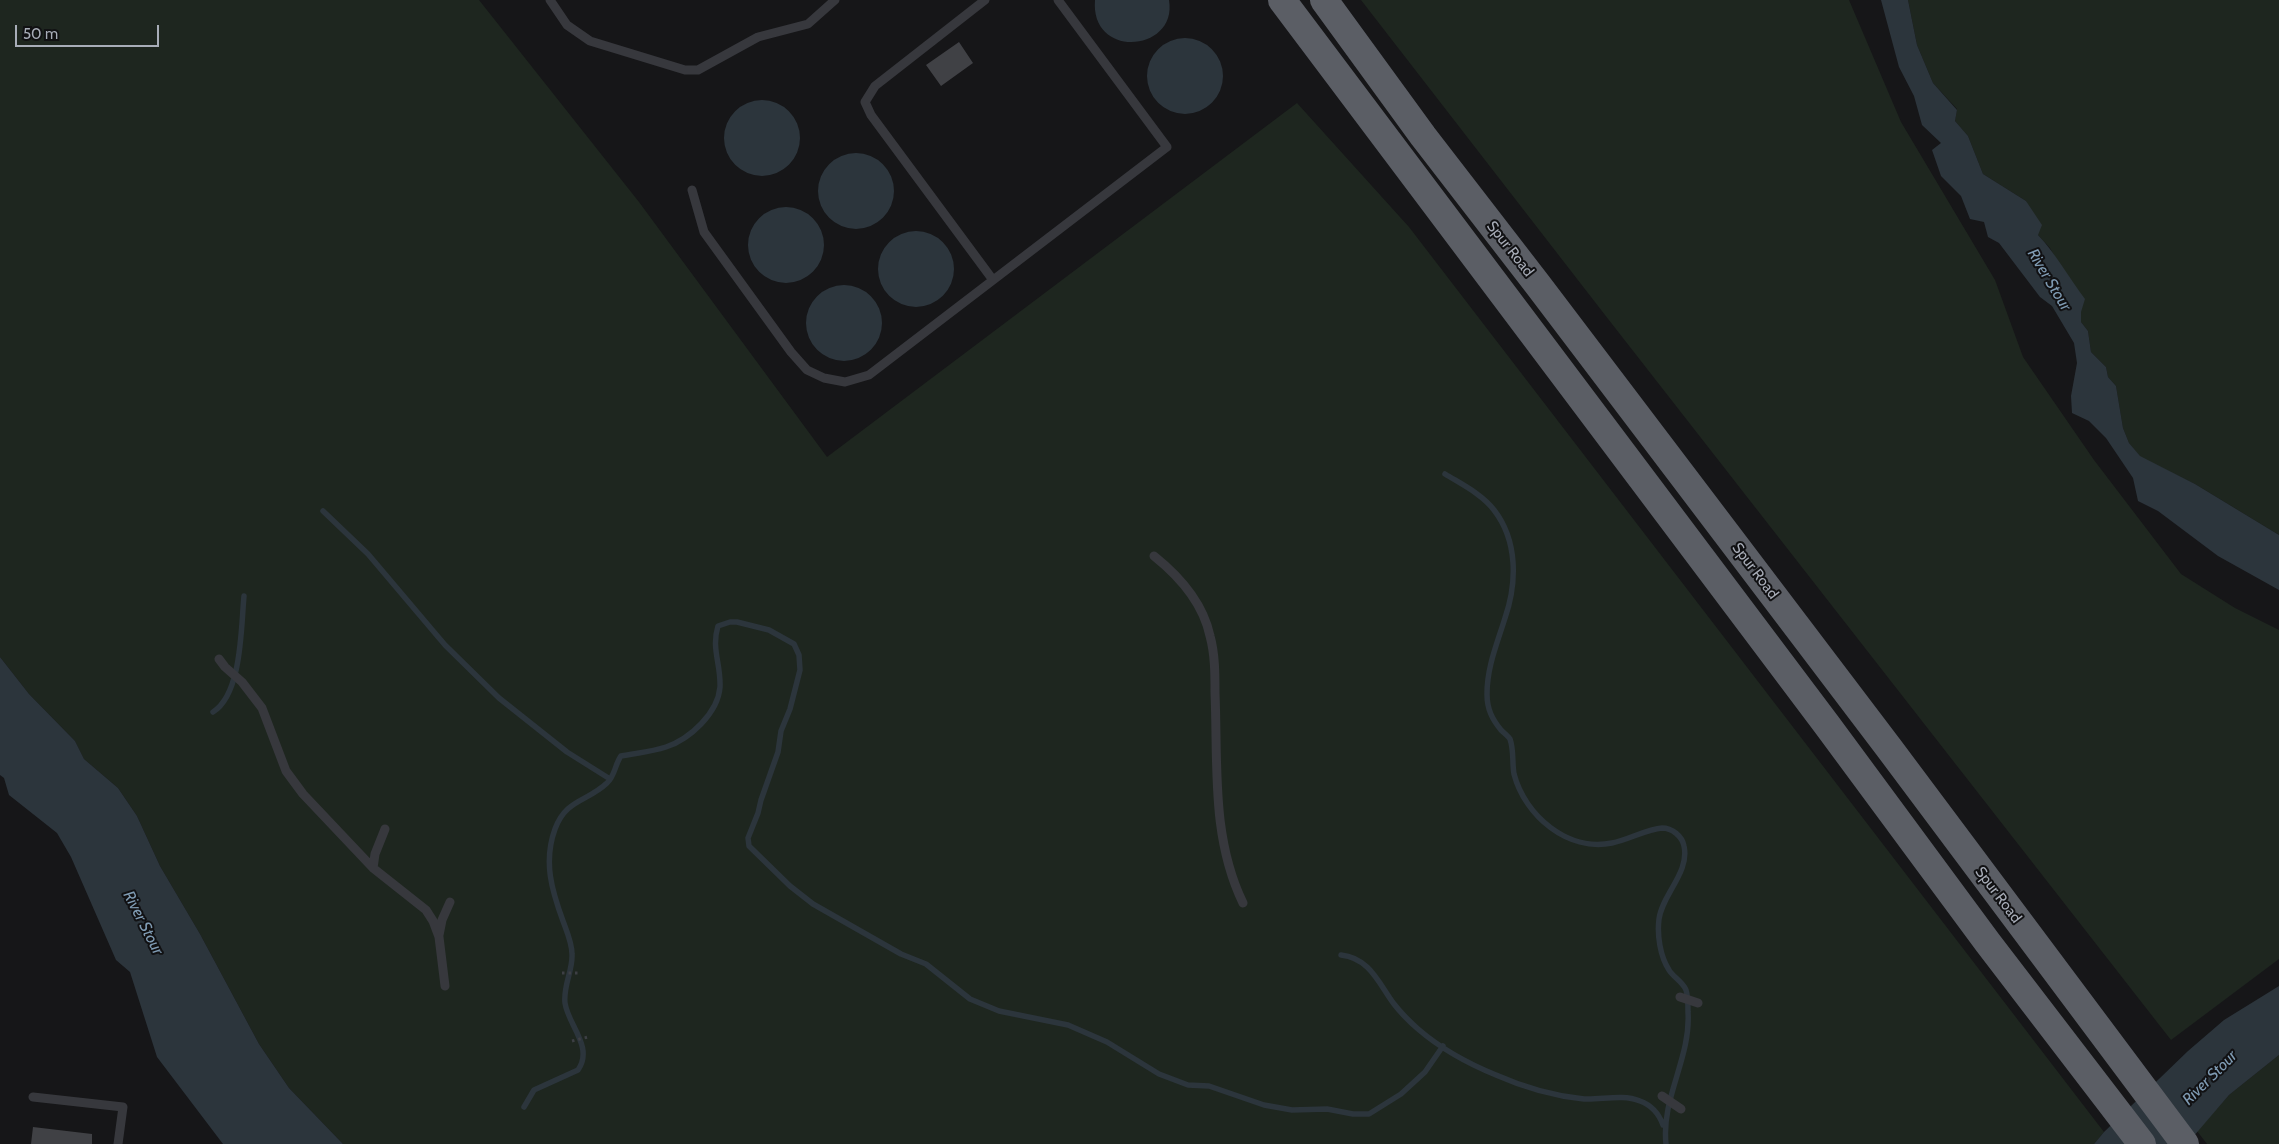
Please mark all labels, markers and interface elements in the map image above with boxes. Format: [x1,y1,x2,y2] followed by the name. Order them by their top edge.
[18,15,161,47] scale bar
[23,25,58,43] text: 50 m
[1483,218,1537,280] street label: Spur Road
[2023,245,2075,315] water label: River Stour
[1728,539,1782,603] street label: Spur Road
[1971,863,2025,927] street label: Spur Road
[119,888,167,958] water label: River Stour
[2179,1047,2241,1109] water label: River Stour

